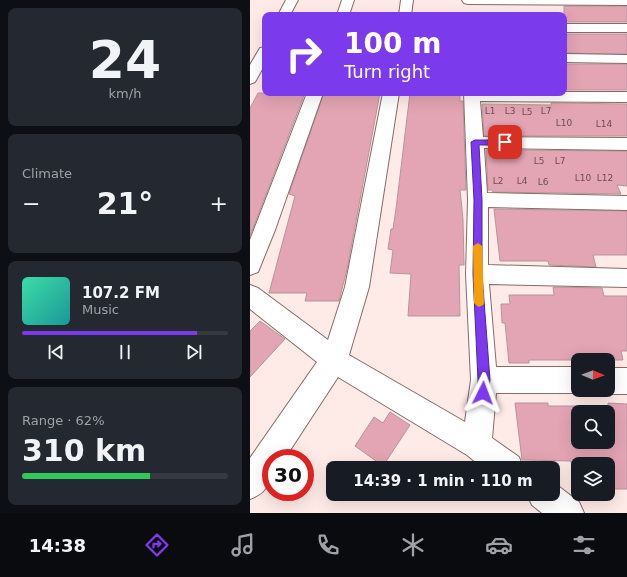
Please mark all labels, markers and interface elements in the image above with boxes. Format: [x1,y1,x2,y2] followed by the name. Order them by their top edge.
[344,27,441,60] text: 100 m
[278,28,330,80] icon: right
[89,30,161,90] text: 24
[344,61,430,82] text: Turn right
[109,86,141,101] text: km/h
[485,106,495,116] house number: L1
[505,106,515,116] house number: L3
[541,106,551,116] house number: L7
[522,107,532,117] house number: L5
[556,118,573,128] house number: L10
[596,119,613,129] house number: L14
[488,125,522,159] pin
[494,131,516,153] icon: arrive
[534,156,544,166] house number: L5
[555,156,565,166] house number: L7
[22,166,72,181] text: Climate
[575,173,592,183] house number: L10
[597,173,613,183] house number: L12
[493,176,503,186] house number: L2
[517,176,528,186] house number: L4
[538,177,549,187] house number: L6
[97,186,153,221] text: 21°
[22,191,40,216] text: −
[210,191,228,216] text: +
[82,284,160,302] text: 107.2 FM
[82,302,119,317] text: Music
[45,341,67,363] icon: previous
[114,341,136,363] icon: pause
[183,341,205,363] icon: next
[571,353,615,397] north arrow
[571,353,615,501] map controls
[462,372,504,414] position arrow
[571,405,615,449] button: search
[22,413,105,428] text: Range · 62%
[22,433,146,468] text: 310 km
[262,449,314,501] speed limit sign: 30
[571,457,615,501] button: layers
[353,472,533,490] text: 14:39 · 1 min · 110 m
[143,531,171,559] icon: directions
[229,531,257,559] icon: music
[314,531,342,559] icon: phone
[399,531,427,559] icon: climate
[485,531,513,559] icon: car
[570,531,598,559] icon: filters
[29,535,86,556] text: 14:38

